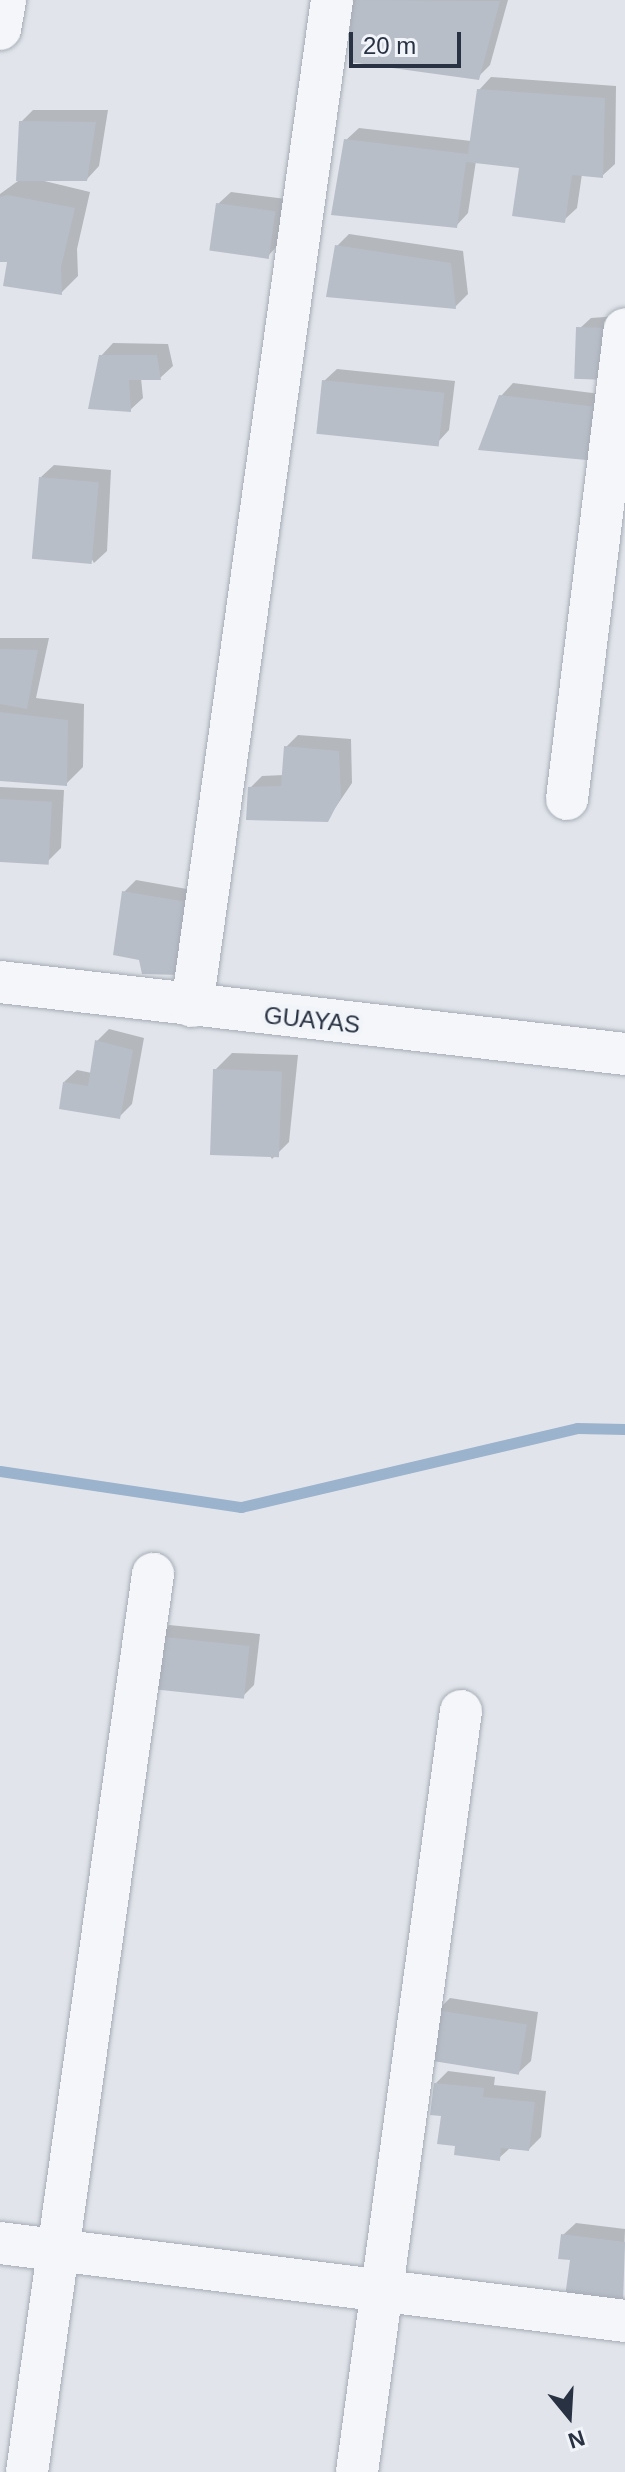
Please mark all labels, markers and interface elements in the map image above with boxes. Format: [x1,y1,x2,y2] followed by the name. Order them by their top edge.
[353,16,465,66] scale bar
[363,32,416,59] text: 20 m
[263,1001,361,1039] street label: GUAYAS
[529,2376,609,2456] north arrow
[565,2425,588,2454] text: N

